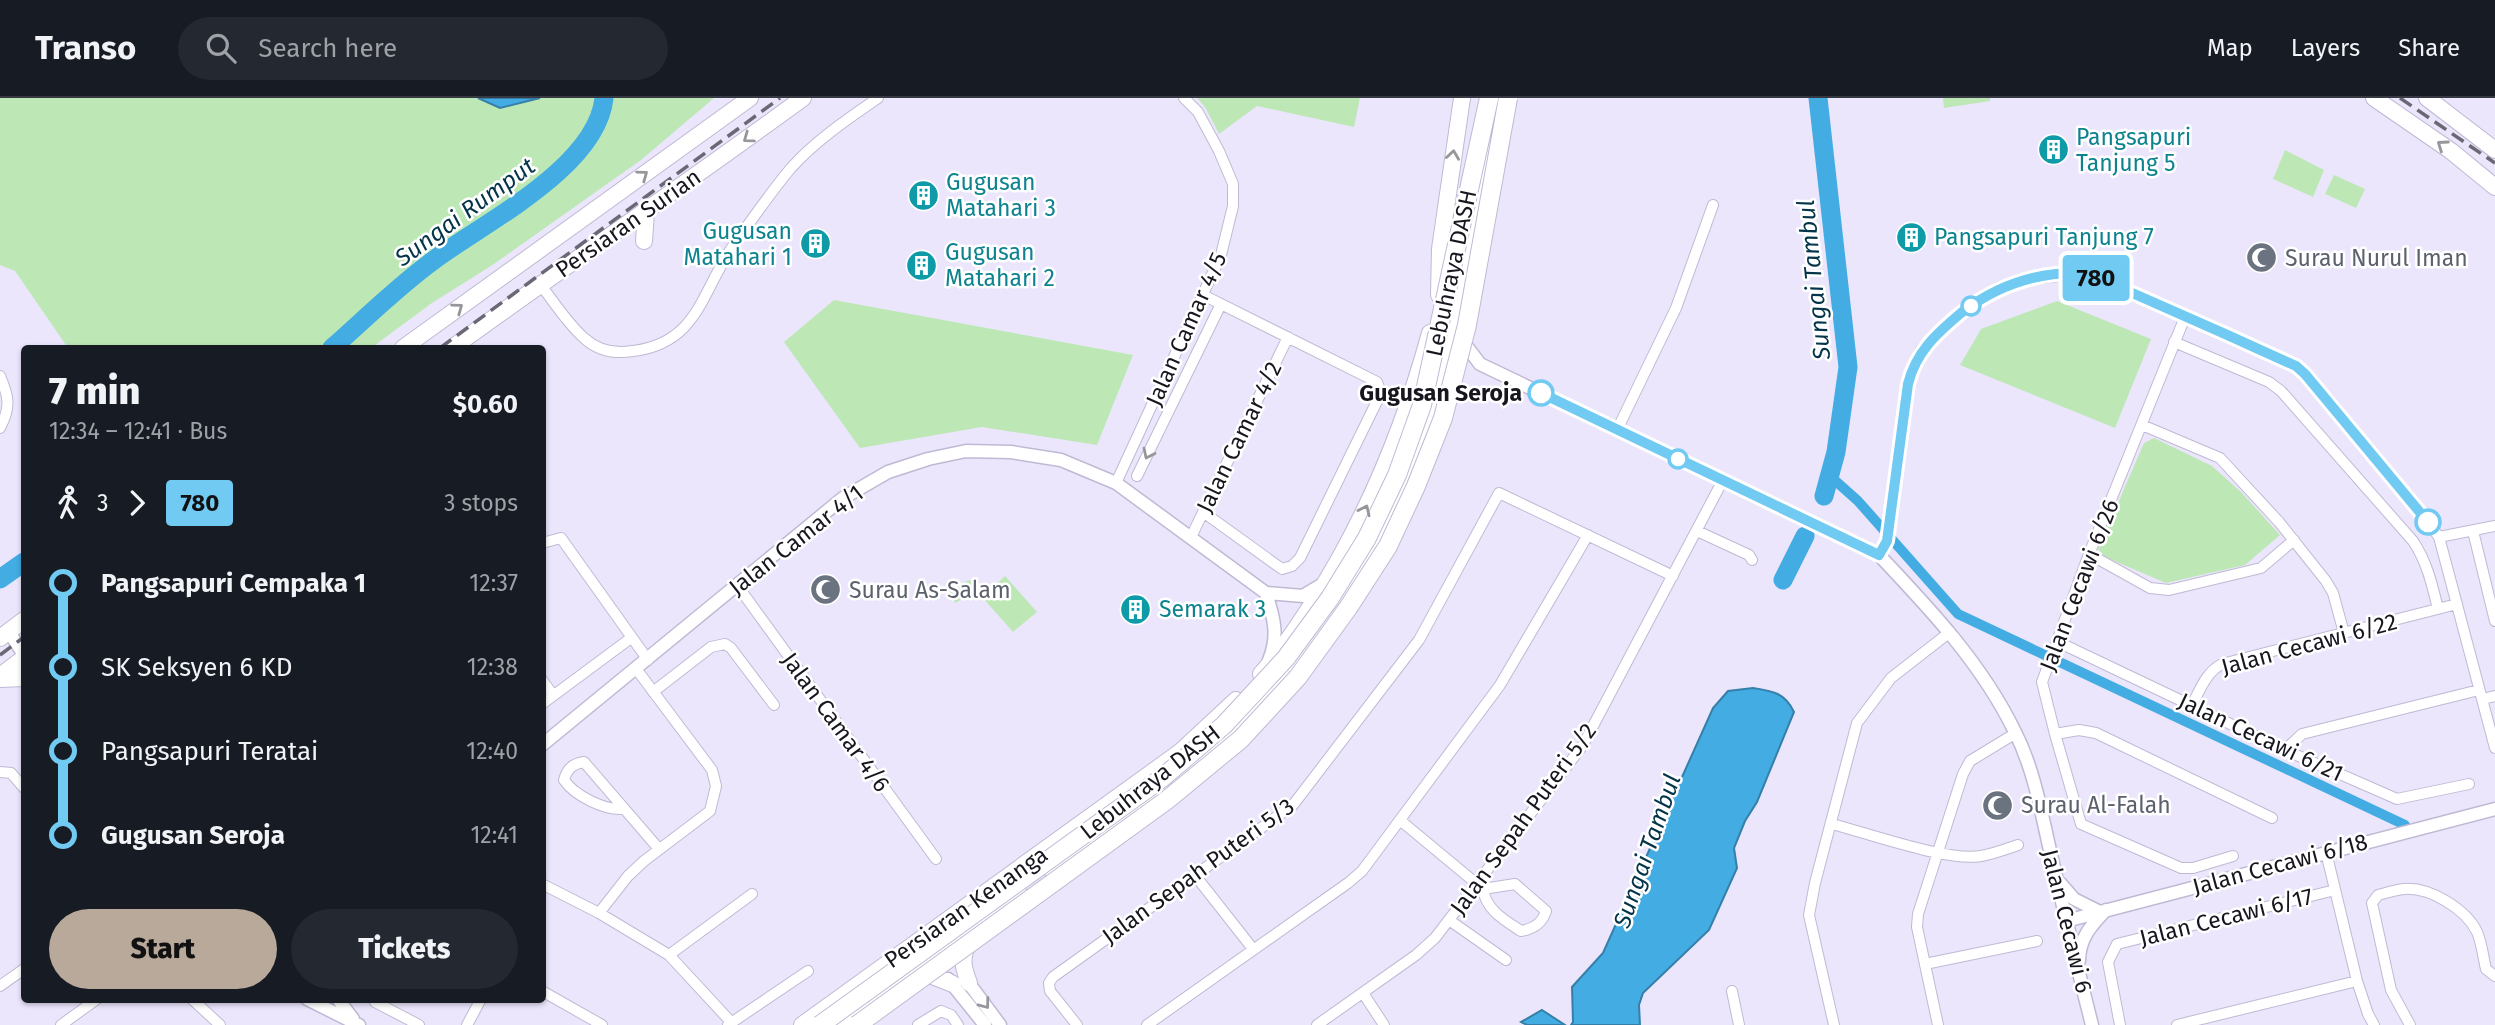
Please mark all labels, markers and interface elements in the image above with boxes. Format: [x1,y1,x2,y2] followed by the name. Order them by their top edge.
[178,17,668,80] search box
[35,28,136,68] text: Transo
[202,29,240,67] icon: search
[258,33,397,64] text: Search here
[2207,34,2253,62] text: Map
[2291,34,2360,62] text: Layers
[2398,34,2460,62] text: Share
[2076,123,2191,177] place label: Pangsapuri Tanjung 5
[743,130,756,142] one-way arrow
[2036,133,2070,167] building icon: Pangsapuri Tanjung 5
[2437,141,2450,153] one-way arrow
[1446,149,1461,161] one-way arrow
[389,152,541,273] water label: Sungai Rumput
[550,163,706,283] street label: Persiaran Surian
[946,168,1056,222] place label: Gugusan Matahari 3
[635,171,648,184] one-way arrow
[906,178,940,212] building icon: Gugusan Matahari 3
[1420,187,1482,359] street label: Lebuhraya DASH
[1792,199,1836,362] water label: Sungai Tambul
[684,217,792,271] place label: Gugusan Matahari 1
[1894,220,1928,254] building icon: Pangsapuri Tanjung 7
[1934,223,2154,251] place label: Pangsapuri Tanjung 7
[798,227,832,261] building icon: Gugusan Matahari 1
[945,238,1055,292] place label: Gugusan Matahari 2
[2245,241,2279,275] mosque icon: Surau Nurul Iman
[2285,244,2468,272] place label: Surau Nurul Iman
[905,248,939,282] building icon: Gugusan Matahari 2
[1140,248,1232,410] street label: Jalan Camar 4/5
[2056,255,2136,301] line badge: 780
[2077,264,2115,292] text: 780
[1961,296,1981,316] unlabelled marker
[450,304,463,317] one-way arrow
[1190,357,1288,517] street label: Jalan Camar 4/2
[49,368,140,414] text: 7 min
[1359,379,1522,407] place label: Gugusan Seroja
[1528,380,1554,406] marker: Gugusan Seroja
[453,389,518,420] text: $0.60
[49,417,227,445] text: 12:34 – 12:41 · Bus
[1143,447,1157,459] one-way arrow
[1668,449,1688,469] unlabelled marker
[723,479,869,601] street label: Jalan Camar 4/1
[49,484,87,522] icon: walk
[118,484,156,522] icon: forward
[97,489,108,517] text: 3
[180,489,219,517] text: 780
[444,489,518,517] text: 3 stops
[2033,495,2125,675] street label: Jalan Cecawi 6/26
[1357,505,1371,517] one-way arrow
[2415,509,2441,535] unlabelled marker
[101,568,366,599] text: Pangsapuri Cempaka 1
[469,569,518,597] text: 12:37
[809,573,843,607] mosque icon: Surau As-Salam
[849,576,1011,604] place label: Surau As-Salam
[1119,592,1153,626] building icon: Semarak 3
[1159,595,1266,623] place label: Semarak 3
[2218,607,2400,681] street label: Jalan Cecawi 6/22
[776,647,896,797] street label: Jalan Camar 4/6
[101,652,292,683] text: SK Seksyen 6 KD
[467,653,518,681] text: 12:38
[2174,687,2348,787] street label: Jalan Cecawi 6/21
[1444,718,1602,920] street label: Jalan Sepah Puteri 5/2
[1075,719,1225,845] street label: Lebuhraya DASH
[101,736,318,767] text: Pangsapuri Teratai
[466,737,518,765] text: 12:40
[1607,770,1686,933] water label: Sungai Tambul
[1981,788,2015,822] mosque icon: Surau Al-Falah
[2021,791,2171,819] place label: Surau Al-Falah
[1097,792,1299,950] street label: Jalan Sepah Puteri 5/3
[101,820,285,851] text: Gugusan Seroja
[470,821,518,849] text: 12:41
[2189,827,2371,901] street label: Jalan Cecawi 6/18
[879,840,1053,974] street label: Persiaran Kenanga
[2036,846,2098,996] street label: Jalan Cecawi 6
[2136,882,2316,952] street label: Jalan Cecawi 6/17
[49,909,277,989] button: Start
[291,909,518,989] button: Tickets
[976,996,989,1009] one-way arrow

